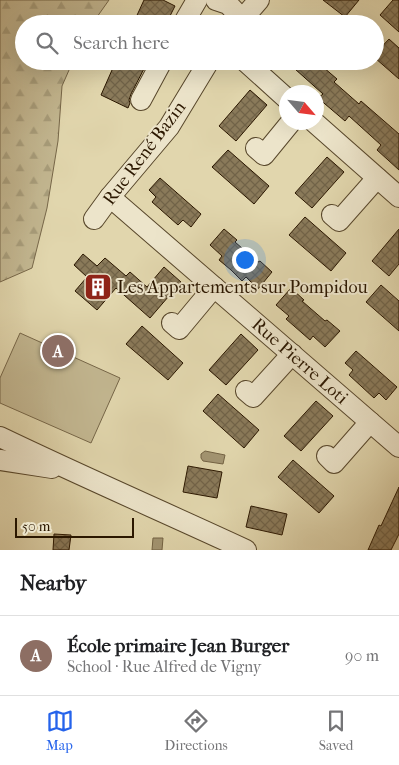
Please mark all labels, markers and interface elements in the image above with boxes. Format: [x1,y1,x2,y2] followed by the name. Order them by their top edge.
[15,15,384,70] search box
[33,29,61,57] icon: search
[73,32,169,54] text: Search here
[279,85,324,130] north arrow
[99,97,190,209] street label: Rue René Bazin
[232,247,258,273] your location
[83,272,113,302] building icon: Les Appartements sur Pompidou
[117,277,368,298] place label: Les Appartements sur Pompidou
[247,314,352,409] street label: Rue Pierre Loti
[42,332,74,370] pin: A
[15,515,134,538] scale bar
[22,518,50,535] text: 50 m
[20,571,86,595] text: Nearby
[67,635,289,657] text: École primaire Jean Burger
[31,646,41,665] text: A
[345,646,379,665] text: 90 m
[67,657,261,676] text: School · Rue Alfred de Vigny
[46,707,74,754] tab: Map
[165,707,228,754] tab: Directions
[319,707,353,754] tab: Saved

